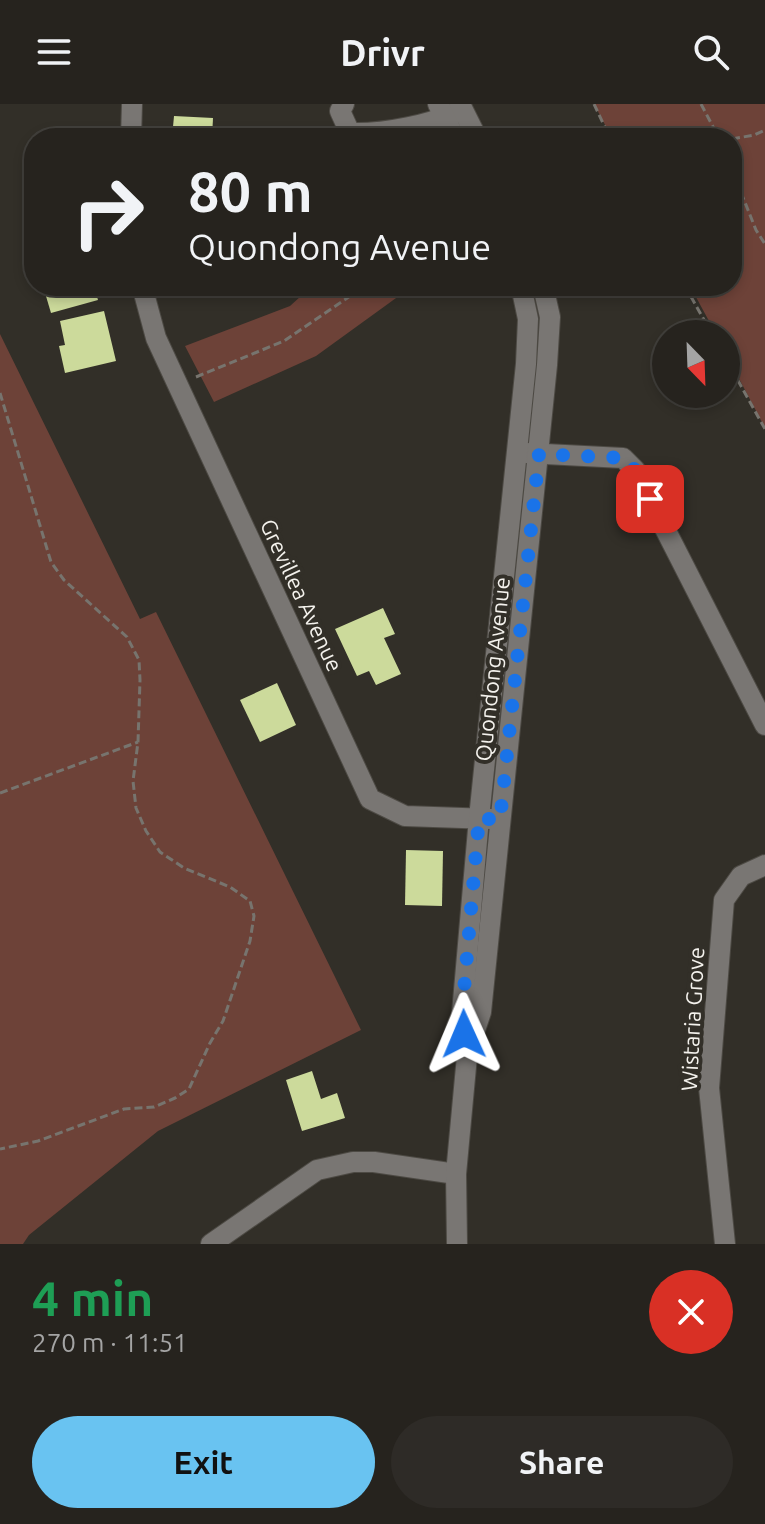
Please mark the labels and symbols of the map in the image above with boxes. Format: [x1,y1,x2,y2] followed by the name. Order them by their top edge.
[652,320,740,408] north arrow
[616,465,684,533] pin
[256,515,348,675] street label: Grevillea Avenue
[470,576,514,762] street label: Quondong Avenue
[676,946,708,1092] street label: Wistaria Grove
[422,992,506,1076] position arrow

